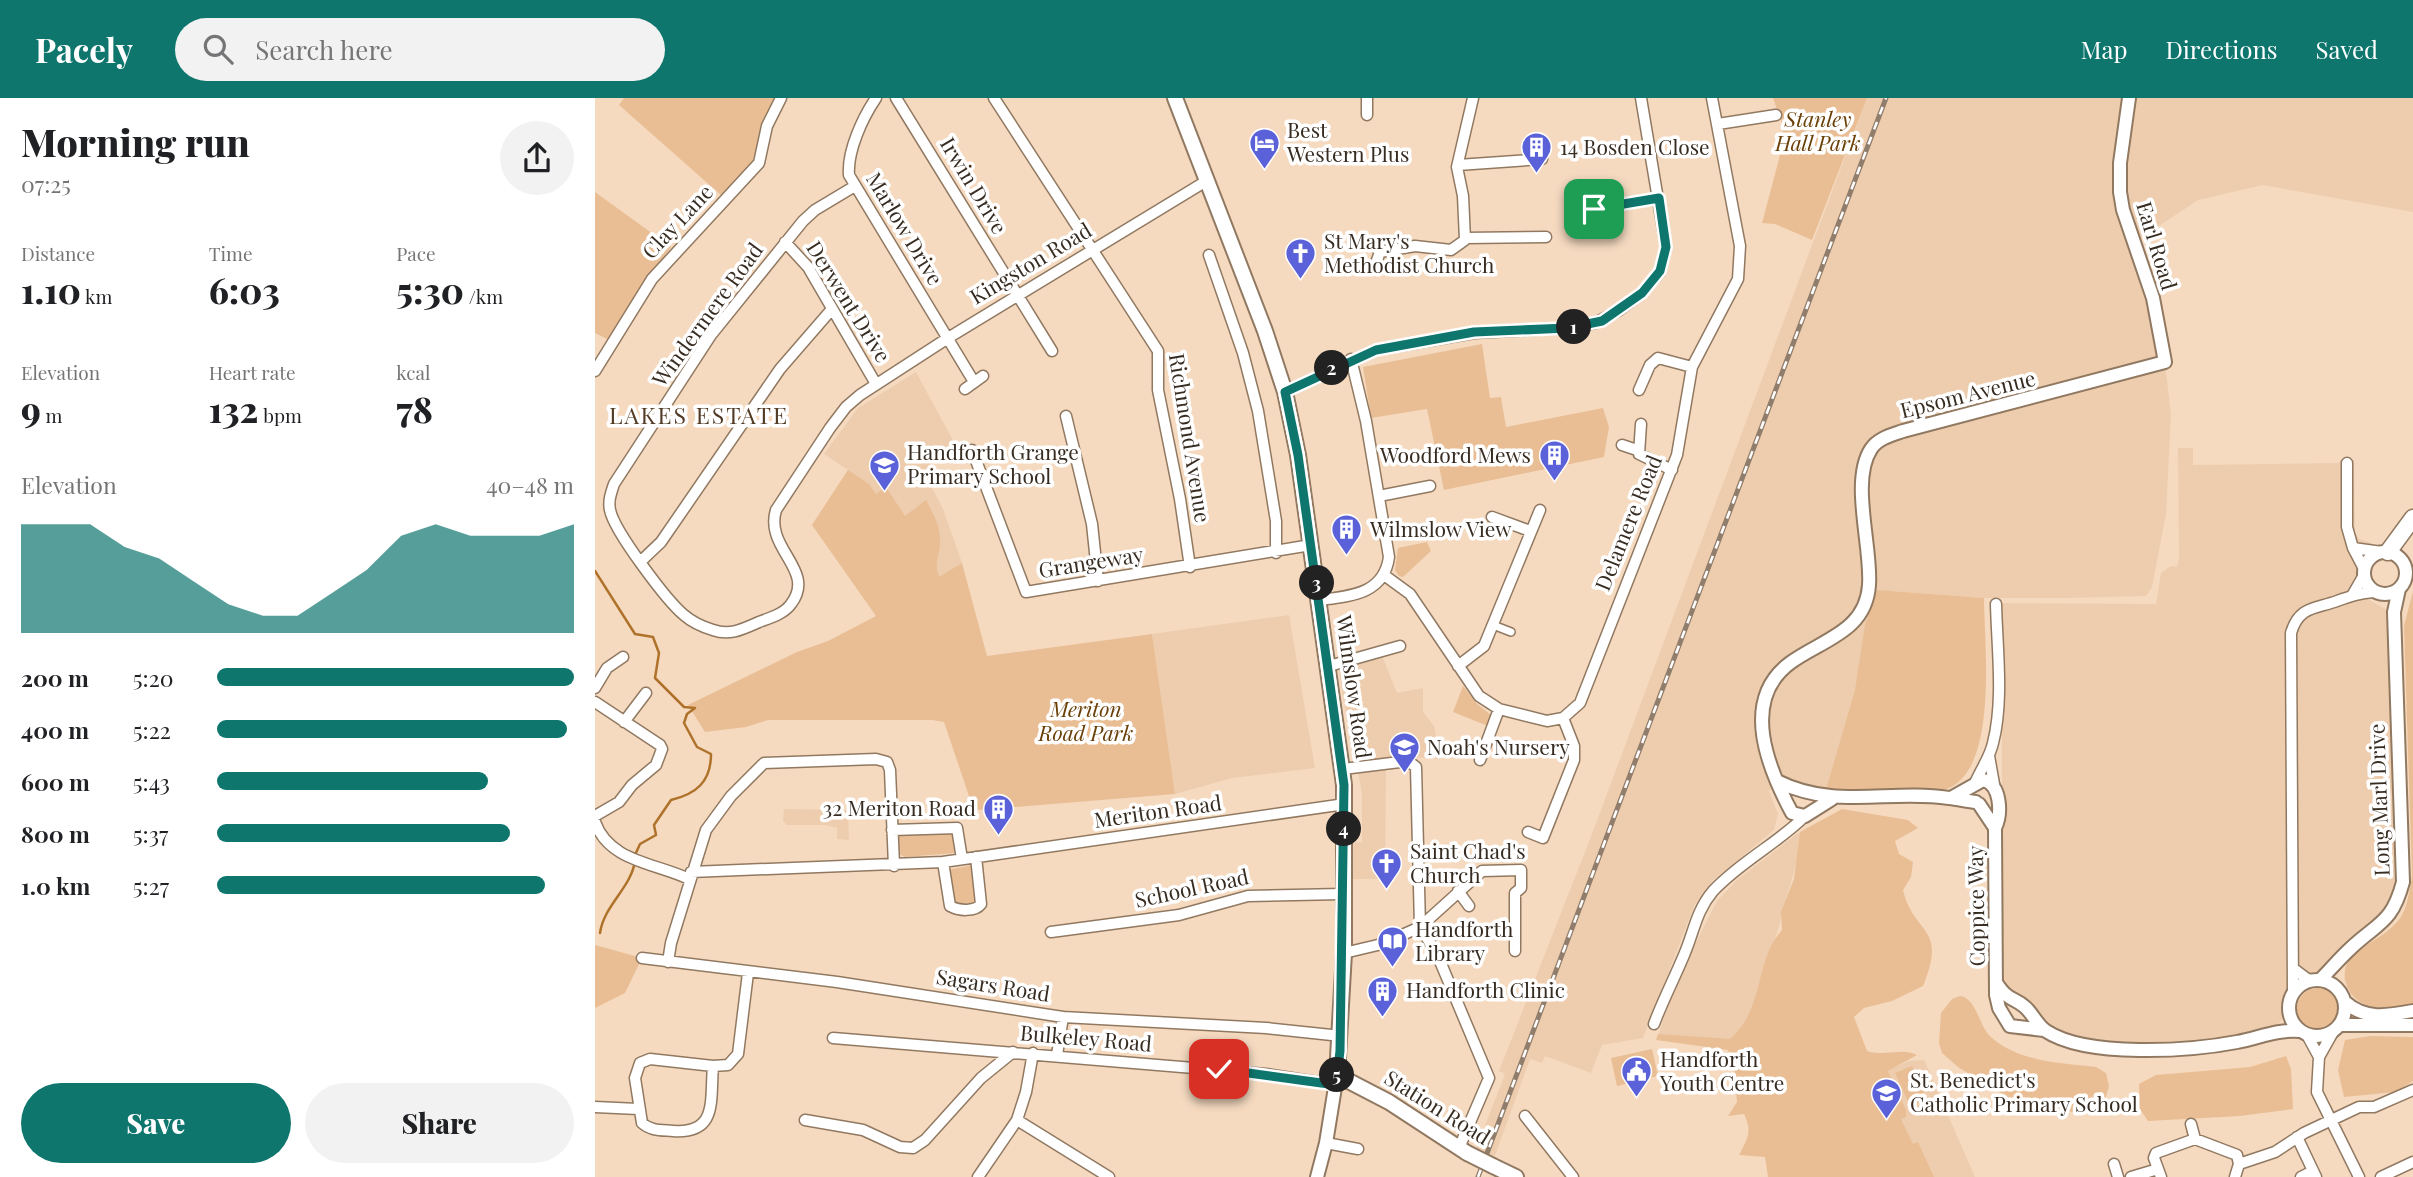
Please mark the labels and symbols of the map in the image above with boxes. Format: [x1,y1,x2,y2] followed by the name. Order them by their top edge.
[1774,104,1861,156] park label: Stanley Hall Park
[1286,115,1409,167] place label: Best Western Plus
[1247,126,1281,170] hotel icon: Best Western Plus
[935,131,1015,238] street label: Irwin Drive
[1520,131,1554,175] building icon: 14 Bosden Close
[1560,132,1710,160] place label: 14 Bosden Close
[861,166,950,290] street label: Marlow Drive
[635,177,718,264] street label: Clay Lane
[1564,179,1624,239] pin
[2131,198,2185,293] street label: Earl Road
[964,215,1096,310] street label: Kingston Road
[1324,226,1495,278] place label: St Mary's Methodist Church
[801,235,898,367] street label: Derwent Drive
[644,236,768,392] street label: Windermere Road
[1284,237,1318,281] church icon: St Mary's Methodist Church
[1557,310,1591,344] pin: 1
[1315,350,1349,386] pin: 2
[1164,351,1218,524] street label: Richmond Avenue
[1897,363,2038,423] street label: Epsom Avenue
[609,399,789,430] district label: LAKES ESTATE
[907,437,1079,489] place label: Handforth Grange Primary School
[1537,439,1571,483] building icon: Woodford Mews
[1379,440,1531,468] place label: Woodford Mews
[867,448,901,492] school or university icon: Handforth Grange Primary School
[1587,450,1667,594] street label: Delamere Road
[1330,513,1364,557] building icon: Wilmslow View
[1369,514,1512,542] place label: Wilmslow View
[1037,539,1145,583] street label: Grangeway
[1299,566,1335,601] pin: 3
[1331,612,1379,760] street label: Wilmslow Road
[1038,694,1134,746] park label: Meriton Road Park
[2361,723,2395,877] street label: Long Marl Drive
[1387,731,1421,775] school or university icon: Noah's Nursery
[1427,732,1570,760] place label: Noah's Nursery
[1092,787,1223,833] street label: Meriton Road
[982,792,1016,836] building icon: 32 Meriton Road
[823,793,976,821] place label: 32 Meriton Road
[1327,812,1361,846] pin: 4
[1410,836,1526,888] place label: Saint Chad's Church
[1960,845,1990,967] street label: Coppice Way
[1370,847,1404,891] church icon: Saint Chad's Church
[1132,861,1251,913] street label: School Road
[1415,914,1514,966] place label: Handforth Library
[1375,925,1409,969] library icon: Handforth Library
[934,961,1052,1007] street label: Sagars Road
[1366,974,1400,1018] building icon: Handforth Clinic
[1406,975,1565,1003] place label: Handforth Clinic
[1019,1017,1153,1057] street label: Bulkeley Road
[1189,1039,1249,1099] pin
[1659,1044,1784,1096] place label: Handforth Youth Centre
[1620,1055,1654,1099] public building icon: Handforth Youth Centre
[1319,1058,1355,1093] pin: 5
[1380,1063,1496,1150] street label: Station Road
[1910,1065,2138,1117] place label: St. Benedict's Catholic Primary School
[1870,1076,1904,1120] school or university icon: St. Benedict's Catholic Primary School

